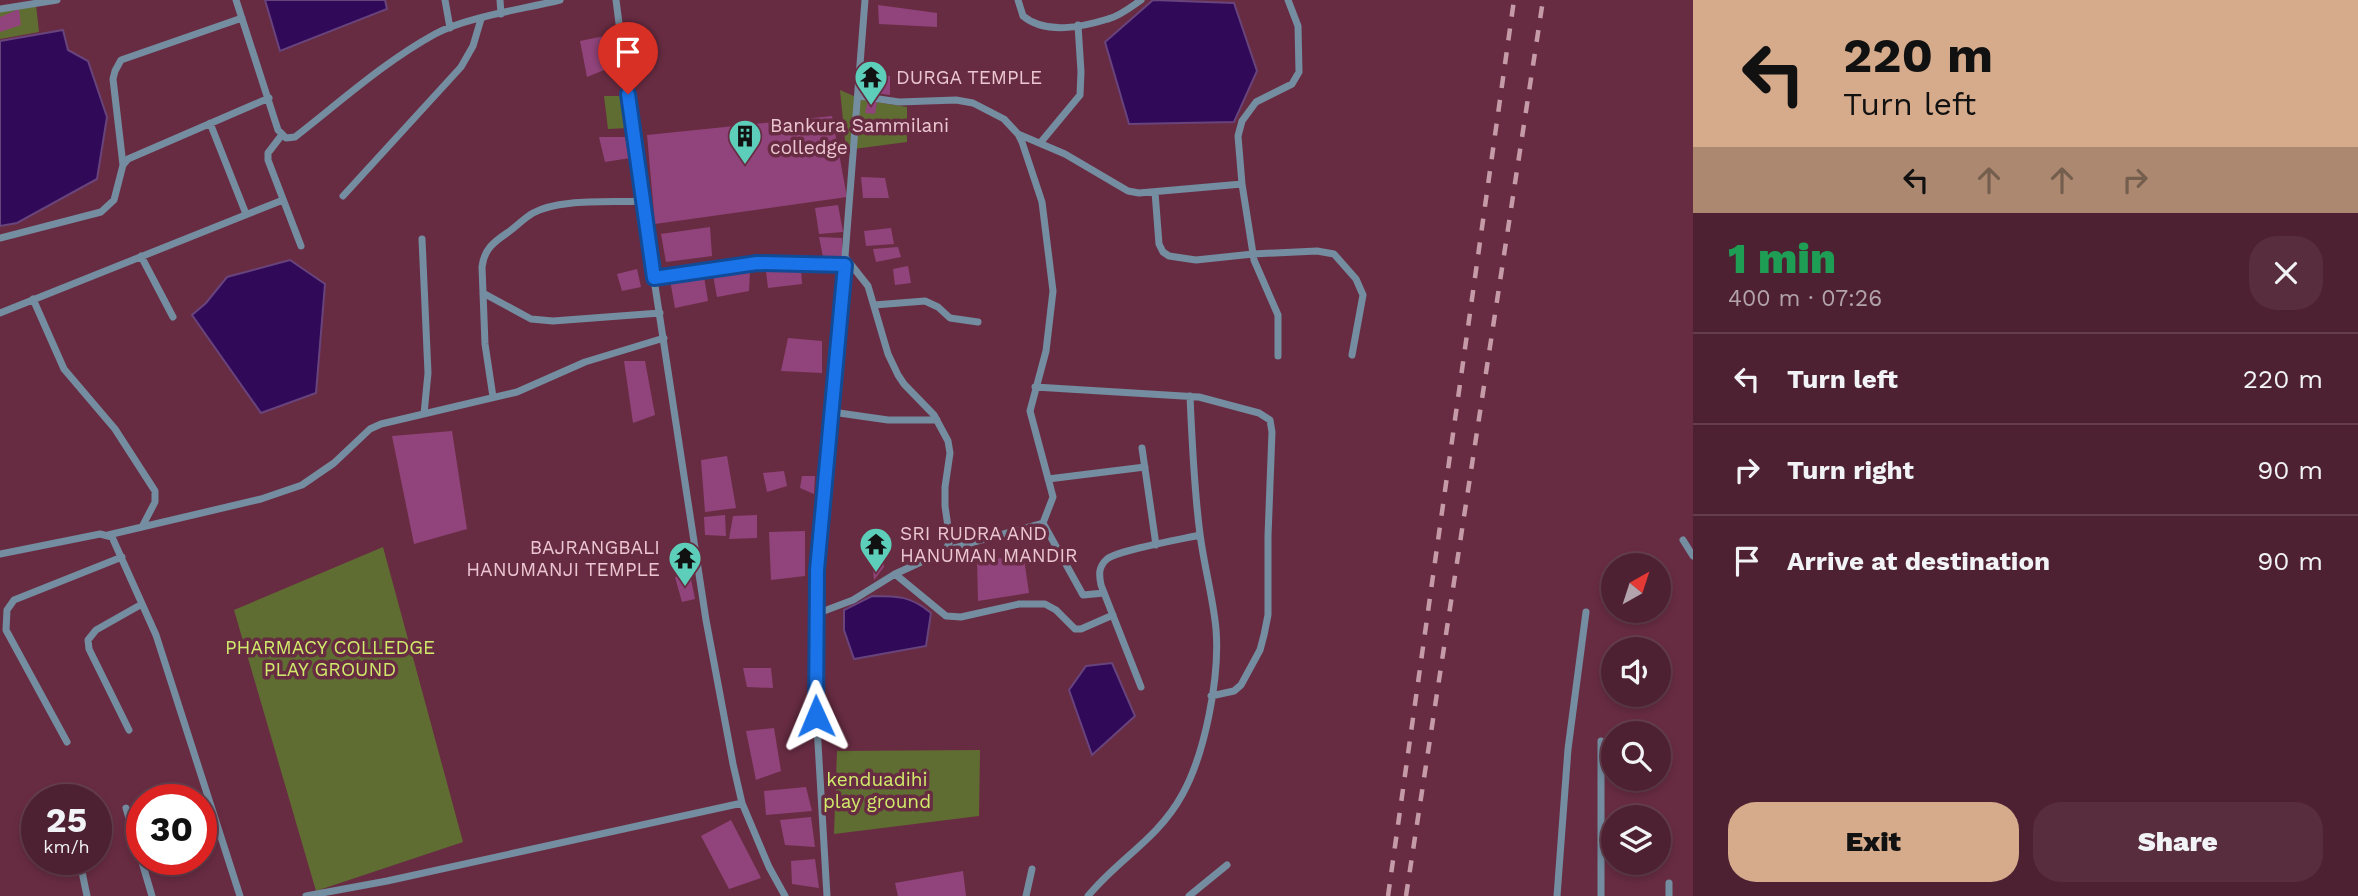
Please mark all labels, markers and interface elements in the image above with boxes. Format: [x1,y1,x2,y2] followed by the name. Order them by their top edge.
[598,22,658,94] pin
[1843,26,1993,84] text: 220 m
[1728,28,1819,119] icon: left
[609,33,647,71] icon: arrive
[852,58,890,107] temple icon: DURGA TEMPLE
[896,66,1042,89] place label: DURGA TEMPLE
[1843,85,1976,123] text: Turn left
[770,114,949,159] place label: Bankura Sammilani colledge
[726,117,764,166] building icon: Bankura Sammilani colledge
[1897,161,1935,199] icon: left
[1970,161,2008,199] icon: ahead
[2043,161,2081,199] icon: ahead
[2116,161,2154,199] icon: right
[1728,234,1836,283] text: 1 min
[2249,236,2323,310] button: close
[1728,285,1882,312] text: 400 m · 07:26
[1728,360,1766,398] icon: left
[1787,364,1898,394] text: Turn left
[2243,364,2323,394] text: 220 m
[1728,451,1766,489] icon: right
[1787,455,1914,485] text: Turn right
[2257,455,2323,485] text: 90 m
[900,522,1078,567] place label: SRI RUDRA AND HANUMAN MANDIR
[857,525,895,574] temple icon: SRI RUDRA AND HANUMAN MANDIR
[466,536,660,581] place label: BAJRANGBALI HANUMANJI TEMPLE
[666,539,704,588] temple icon: BAJRANGBALI HANUMANJI TEMPLE
[1728,542,1766,580] icon: arrive
[1787,546,2050,576] text: Arrive at destination
[2257,546,2323,576] text: 90 m
[1601,553,1671,623] north arrow
[1601,553,1671,875] map controls
[225,636,435,681] park label: PHARMACY COLLEDGE PLAY GROUND
[1601,637,1671,707] button: sound
[779,679,853,753] position arrow
[1601,721,1671,791] button: search
[823,768,931,813] park label: kenduadihi play ground
[126,784,217,875] speed limit sign: 30
[46,799,87,841] text: 25
[1728,802,2019,882] button: Exit
[2033,802,2323,882] button: Share
[1601,805,1671,875] button: layers
[43,836,90,857] text: km/h

